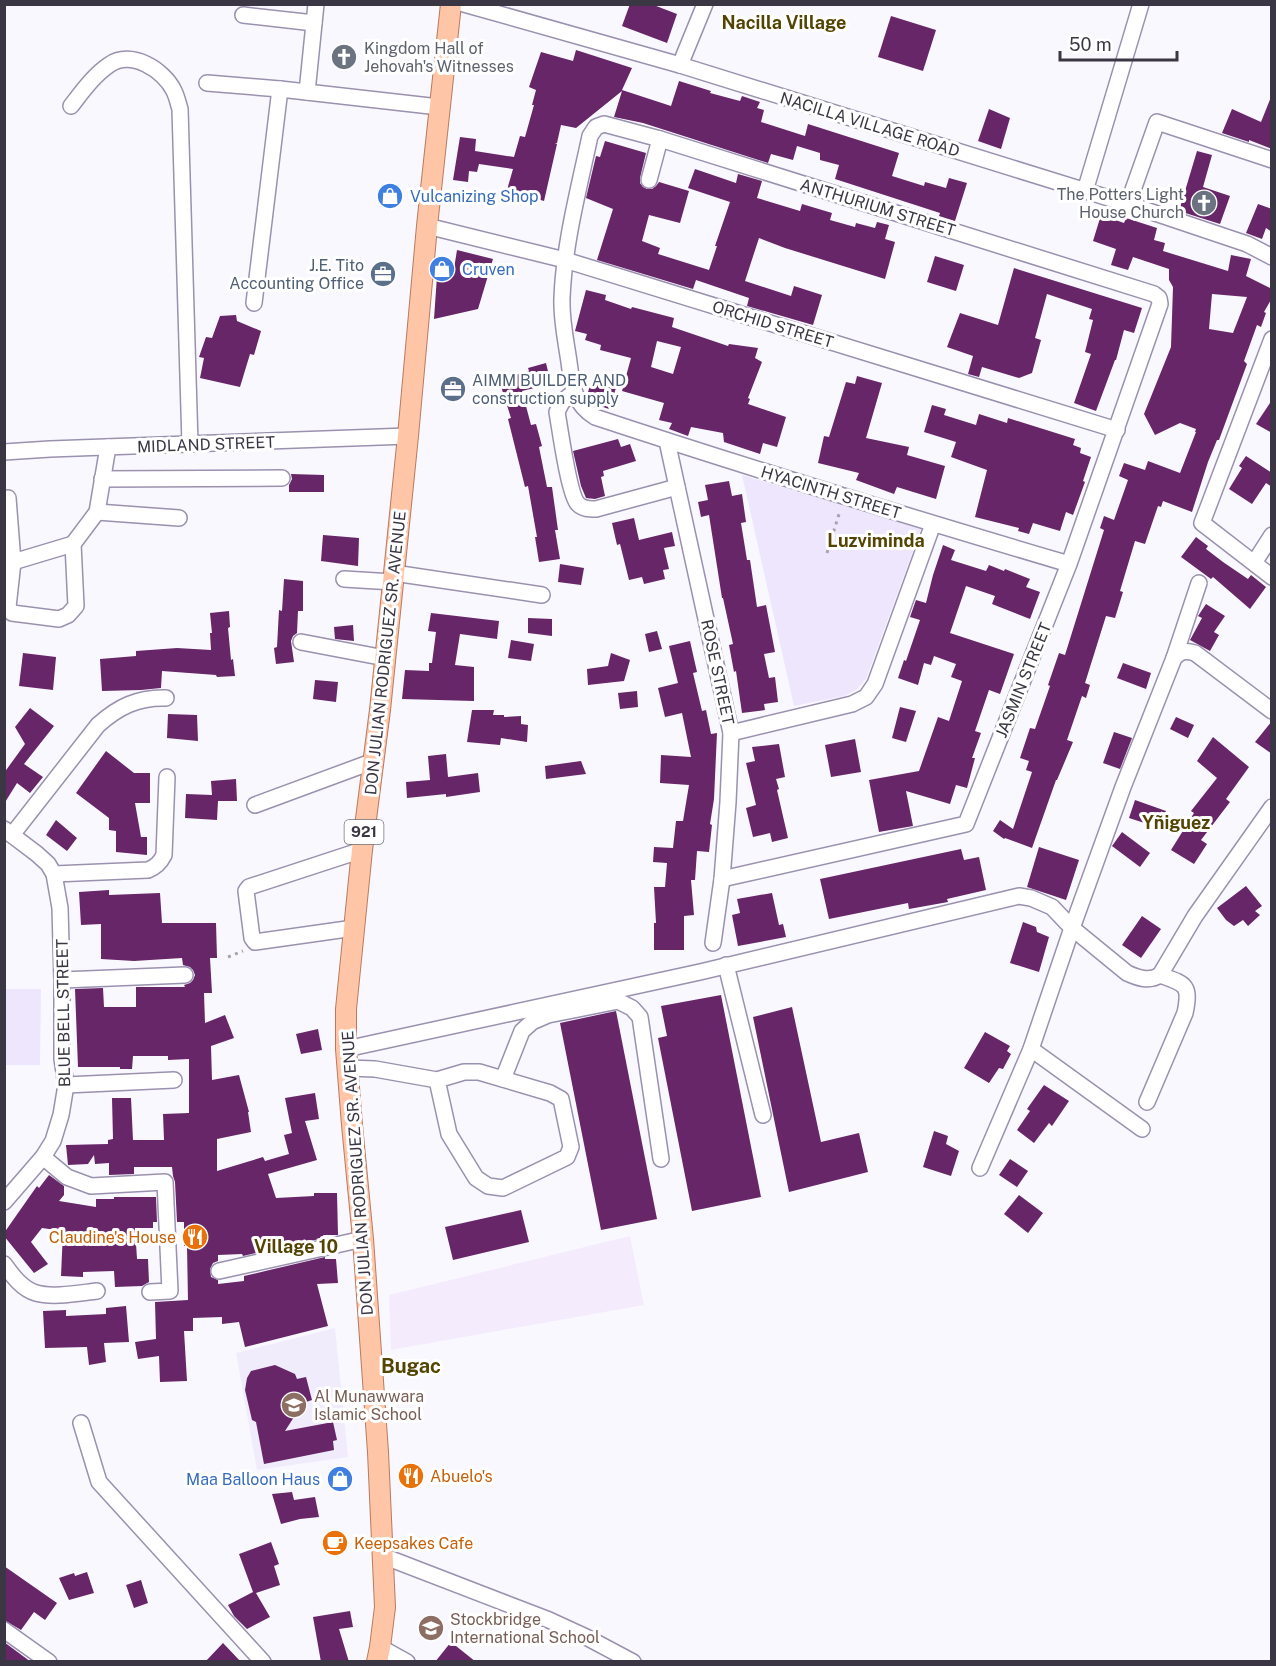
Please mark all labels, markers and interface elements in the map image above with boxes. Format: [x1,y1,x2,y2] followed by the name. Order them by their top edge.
[721,12,847,33] district label: Nacilla Village
[1060,24,1177,62] scale bar
[1069,34,1112,55] text: 50 m
[364,39,514,76] place label: Kingdom Hall of Jehovah's Witnesses
[329,42,359,72] church icon: Kingdom Hall of Jehovah's Witnesses
[778,88,962,161] street label: NACILLA VILLAGE ROAD
[798,175,958,240] street label: ANTHURIUM STREET
[375,181,405,211] shop icon: Vulcanizing Shop
[1057,185,1184,222] place label: The Potters Light House Church
[410,187,539,206] place label: Vulcanizing Shop
[1189,188,1219,218] church icon: The Potters Light House Church
[427,254,457,284] shop icon: Cruven
[229,256,364,293] place label: J.E. Tito Accounting Office
[368,259,398,289] office icon: J.E. Tito Accounting Office
[462,260,515,279] place label: Cruven
[710,297,836,352] street label: ORCHID STREET
[472,371,626,408] place label: AIMM BUILDER AND construction supply
[438,374,468,404] office icon: AIMM BUILDER AND construction supply
[137,433,276,456] street label: MIDLAND STREET
[759,462,904,523] street label: HYACINTH STREET
[361,510,410,796] street label: DON JULIAN RODRIGUEZ SR. AVENUE
[827,530,925,551] district label: Luzviminda
[697,618,738,727] street label: ROSE STREET
[992,619,1055,741] street label: JASMIN STREET
[1142,812,1210,833] district label: Yñiguez
[344,820,384,844] road number: 921
[53,938,74,1087] street label: BLUE BELL STREET
[338,1030,377,1316] street label: DON JULIAN RODRIGUEZ SR. AVENUE
[180,1222,210,1252] restaurant icon: Claudine's House
[49,1228,176,1247] place label: Claudine's House
[254,1236,338,1257] district label: Village 10
[381,1354,441,1378] district label: Bugac
[314,1387,424,1424] place label: Al Munawwara Islamic School
[279,1390,309,1420] school or university icon: Al Munawwara Islamic School
[396,1461,426,1491] restaurant icon: Abuelo's
[325,1464,355,1494] shop icon: Maa Balloon Haus
[430,1467,493,1486] place label: Abuelo's
[186,1470,320,1489] place label: Maa Balloon Haus
[320,1528,350,1558] cafe icon: Keepsakes Cafe
[354,1534,473,1553] place label: Keepsakes Cafe
[450,1610,600,1647] place label: Stockbridge International School
[416,1613,446,1643] school or university icon: Stockbridge International School

